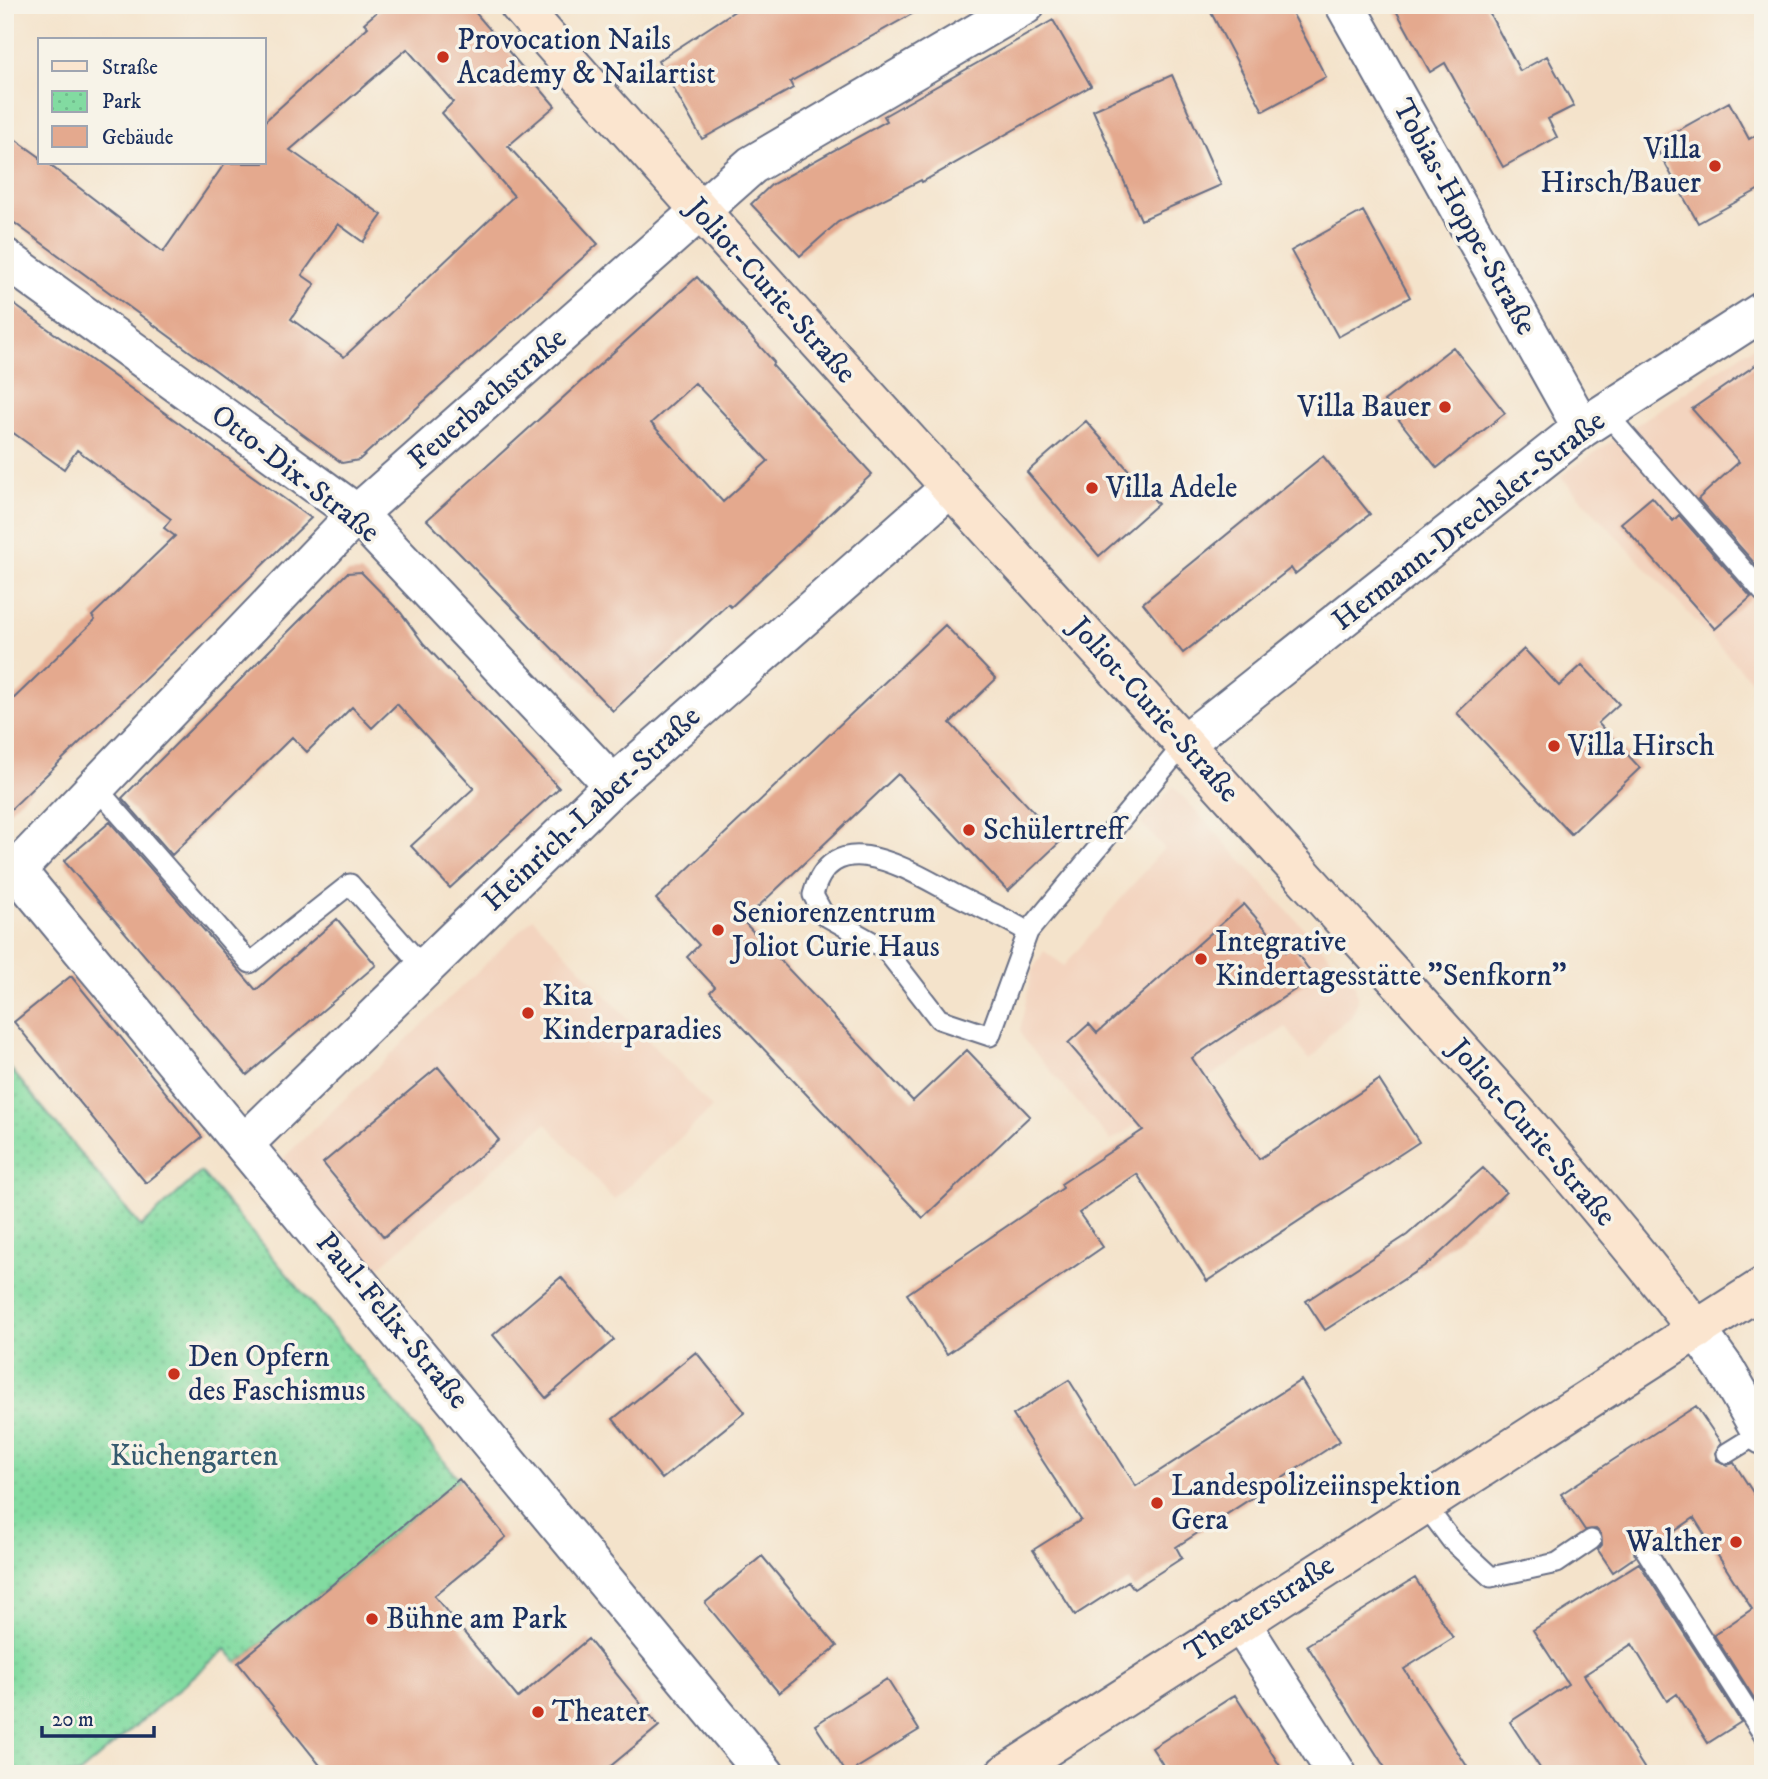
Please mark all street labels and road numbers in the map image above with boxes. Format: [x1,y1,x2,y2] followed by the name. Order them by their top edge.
[1384,92,1544,342] street label: Tobias-Hoppe-Straße
[676,188,864,391] street label: Joliot-Curie-Straße
[401,320,575,478] street label: Feuerbachstraße
[203,397,387,551] street label: Otto-Dix-Straße
[1325,403,1613,639] street label: Hermann-Drechsler-Straße
[1059,607,1247,810] street label: Joliot-Curie-Straße
[475,699,709,919] street label: Heinrich-Laber-Straße
[1438,1029,1624,1234] street label: Joliot-Curie-Straße
[307,1225,477,1417] street label: Paul-Felix-Straße
[1178,1547,1342,1671] street label: Theaterstraße

